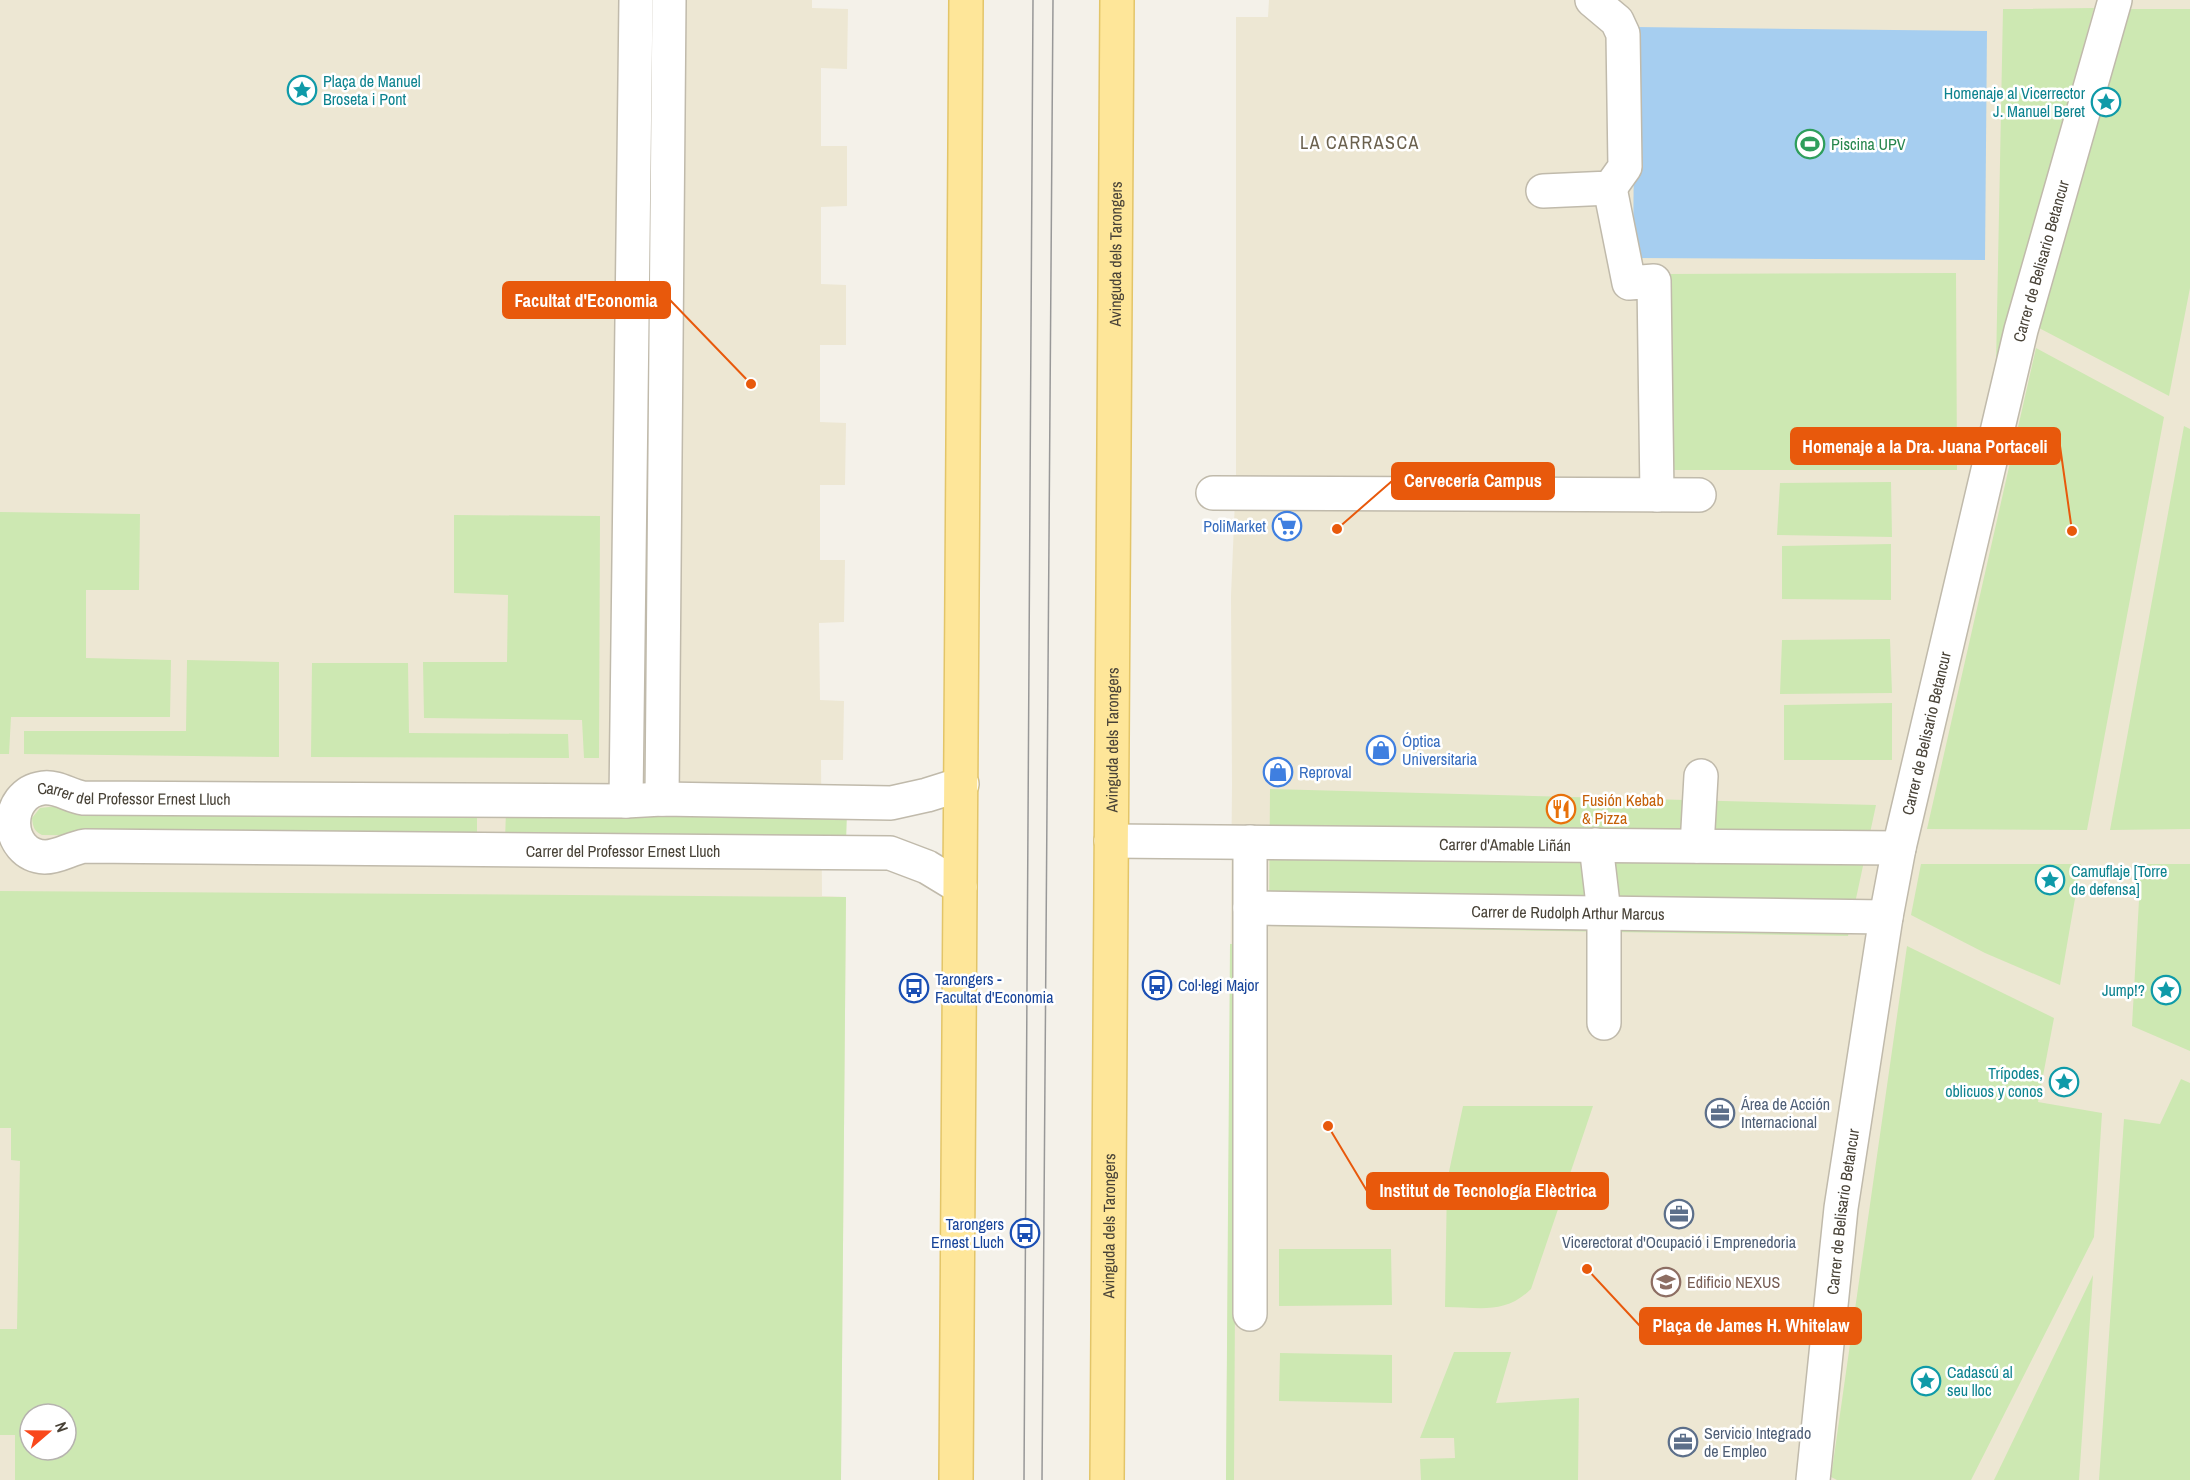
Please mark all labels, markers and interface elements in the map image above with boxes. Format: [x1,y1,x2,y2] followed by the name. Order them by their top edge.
[323,70,421,110] place label: Plaça de Manuel Broseta i Pont
[286,74,318,106] place icon: Plaça de Manuel Broseta i Pont
[1944,82,2086,122] place label: Homenaje al Vicerrector J. Manuel Beret
[2090,86,2122,118] place icon: Homenaje al Vicerrector J. Manuel Beret
[1794,128,1826,160] sports icon: Piscina UPV
[1300,130,1420,155] district label: LA CARRASCA
[1831,133,1906,155] place label: Piscina UPV
[2008,177,2074,344] street label: Carrer de Belisario Betancur
[1104,181,1127,328] street label: Avinguda dels Tarongers
[503,282,670,318] callout: Facultat d'Economia
[514,288,658,313] text: Facultat d'Economia
[1791,428,2060,464] callout: Homenaje a la Dra. Juana Portaceli
[1802,434,2048,459] text: Homenaje a la Dra. Juana Portaceli
[1392,463,1554,499] callout: Cervecería Campus
[1404,468,1542,493] text: Cervecería Campus
[1271,510,1303,542] supermarket icon: PoliMarket
[1203,515,1266,537] place label: PoliMarket
[1896,649,1956,817] street label: Carrer de Belisario Betancur
[1101,667,1123,814] street label: Avinguda dels Tarongers
[1402,730,1478,770] place label: Óptica Universitaria
[1365,734,1397,766] shop icon: Óptica Universitaria
[1262,756,1294,788] shop icon: Reproval
[1299,761,1352,783] place label: Reproval
[36,777,231,810] street label: Carrer del Professor Ernest Lluch
[1582,789,1664,829] place label: Fusión Kebab & Pizza
[1545,793,1577,825] restaurant icon: Fusión Kebab & Pizza
[1439,833,1571,856] street label: Carrer d'Amable Liñán
[526,840,720,862] street label: Carrer del Professor Ernest Lluch
[2071,860,2167,900] place label: Camuflaje [Torre de defensa]
[2034,864,2066,896] place icon: Camuflaje [Torre de defensa]
[1471,900,1665,925] street label: Carrer de Rudolph Arthur Marcus
[935,968,1054,1008] place label: Tarongers - Facultat d'Economia
[1141,969,1173,1001] bus stop icon: Col·legi Major
[898,972,930,1004] bus stop icon: Tarongers - Facultat d'Economia
[1178,974,1260,996] place label: Col·legi Major
[2150,974,2182,1006] place icon: Jump!?
[2102,979,2145,1001] place label: Jump!?
[1945,1062,2043,1102] place label: Trípodes, oblicuos y conos
[2048,1066,2080,1098] place icon: Trípodes, oblicuos y conos
[1740,1093,1830,1133] place label: Área de Acción Internacional
[1704,1097,1736,1129] office icon: Área de Acción Internacional
[1821,1127,1864,1296] street label: Carrer de Belisario Betancur
[1097,1153,1120,1300] street label: Avinguda dels Tarongers
[1367,1173,1608,1209] callout: Institut de Tecnología Elèctrica
[1379,1178,1597,1203] text: Institut de Tecnología Elèctrica
[1663,1198,1695,1230] office icon: Vicerectorat d'Ocupació i Emprenedoria
[931,1213,1004,1253] place label: Tarongers Ernest Lluch
[1009,1217,1041,1249] bus stop icon: Tarongers Ernest Lluch
[1562,1231,1797,1253] place label: Vicerectorat d'Ocupació i Emprenedoria
[1650,1266,1682,1298] school or university icon: Edificio NEXUS
[1687,1271,1781,1293] place label: Edificio NEXUS
[1640,1308,1861,1344] callout: Plaça de James H. Whitelaw
[1653,1313,1850,1338] text: Plaça de James H. Whitelaw
[1947,1361,2013,1401] place label: Cadascú al seu lloc
[1910,1365,1942,1397] place icon: Cadascú al seu lloc
[18,1402,78,1462] north arrow
[50,1419,74,1435] text: N
[1704,1422,1811,1462] place label: Servicio Integrado de Empleo
[1667,1426,1699,1458] office icon: Servicio Integrado de Empleo

